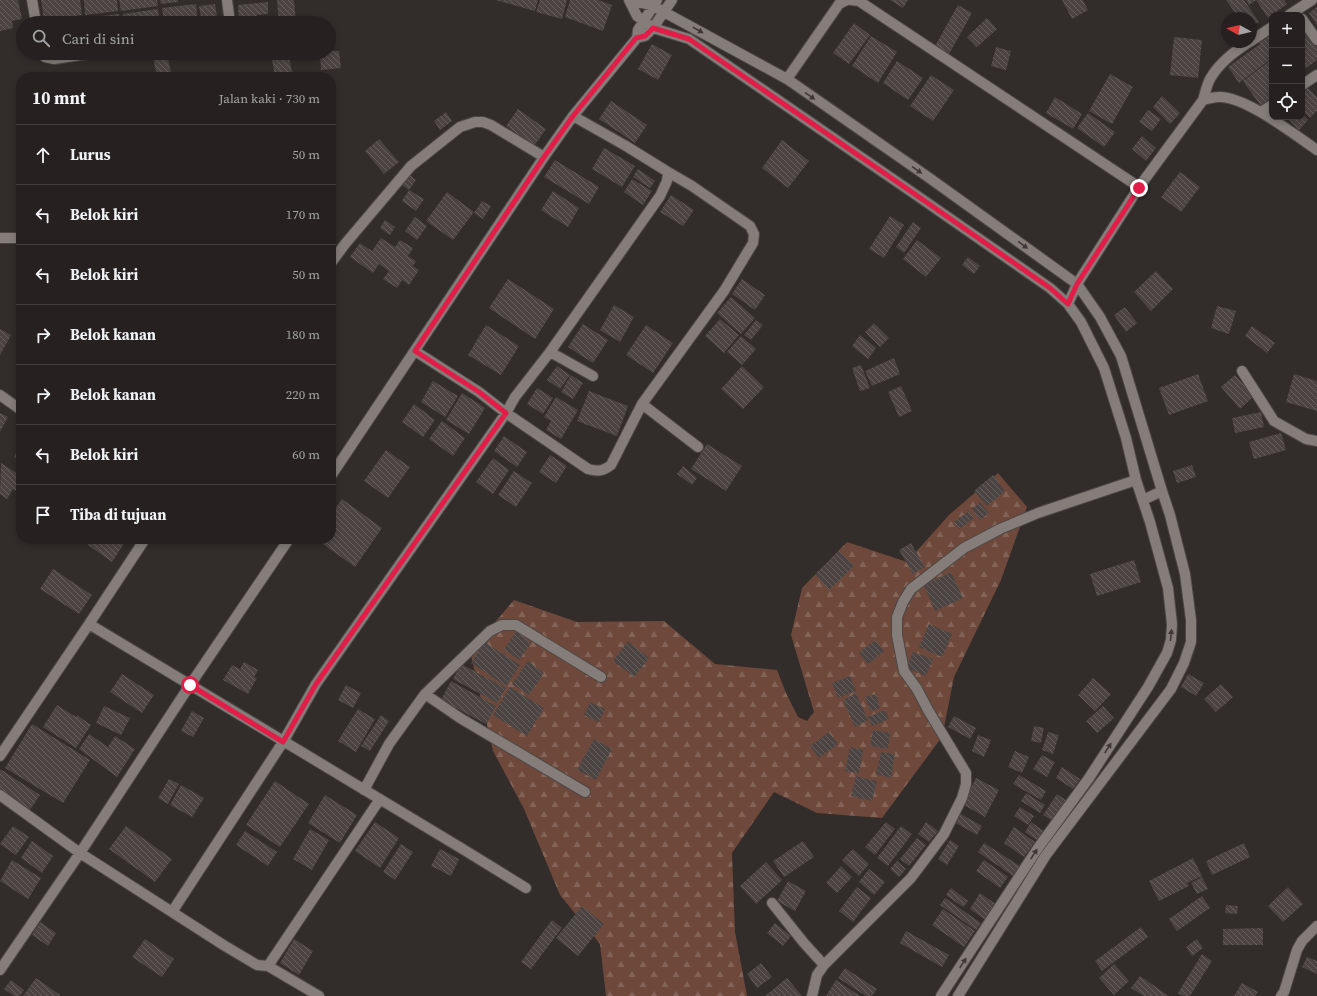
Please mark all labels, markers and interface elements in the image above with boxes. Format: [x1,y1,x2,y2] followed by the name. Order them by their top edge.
[1221,12,1257,48] north arrow
[1269,12,1305,120] map controls
[1269,12,1305,48] button: +
[16,16,336,60] search box
[30,27,52,49] icon: search
[692,27,704,34] one-way arrow
[62,28,134,49] text: Cari di sini
[1269,48,1305,84] button: −
[1269,84,1305,120] button: locate
[32,86,86,110] text: 10 mnt
[219,90,320,107] text: Jalan kaki · 730 m
[805,92,816,100] one-way arrow
[32,144,54,166] icon: ahead
[70,144,111,165] text: Lurus
[292,146,320,163] text: 50 m
[912,166,923,174] one-way arrow
[1130,179,1148,197] route end
[32,204,54,226] icon: left
[70,204,138,225] text: Belok kiri
[286,206,320,223] text: 170 m
[1018,241,1029,249] one-way arrow
[32,264,54,286] icon: left
[70,264,138,285] text: Belok kiri
[292,266,320,283] text: 50 m
[32,324,54,346] icon: right
[70,324,156,345] text: Belok kanan
[286,326,320,343] text: 180 m
[32,384,54,406] icon: right
[70,384,156,405] text: Belok kanan
[286,386,320,403] text: 220 m
[32,444,54,466] icon: left
[70,444,138,465] text: Belok kiri
[292,446,320,463] text: 60 m
[32,504,54,526] icon: arrive
[70,504,166,525] text: Tiba di tujuan
[1168,629,1174,641] one-way arrow
[181,676,199,694] route start
[1105,742,1112,754] one-way arrow
[1030,848,1037,860] one-way arrow
[959,957,966,969] one-way arrow

